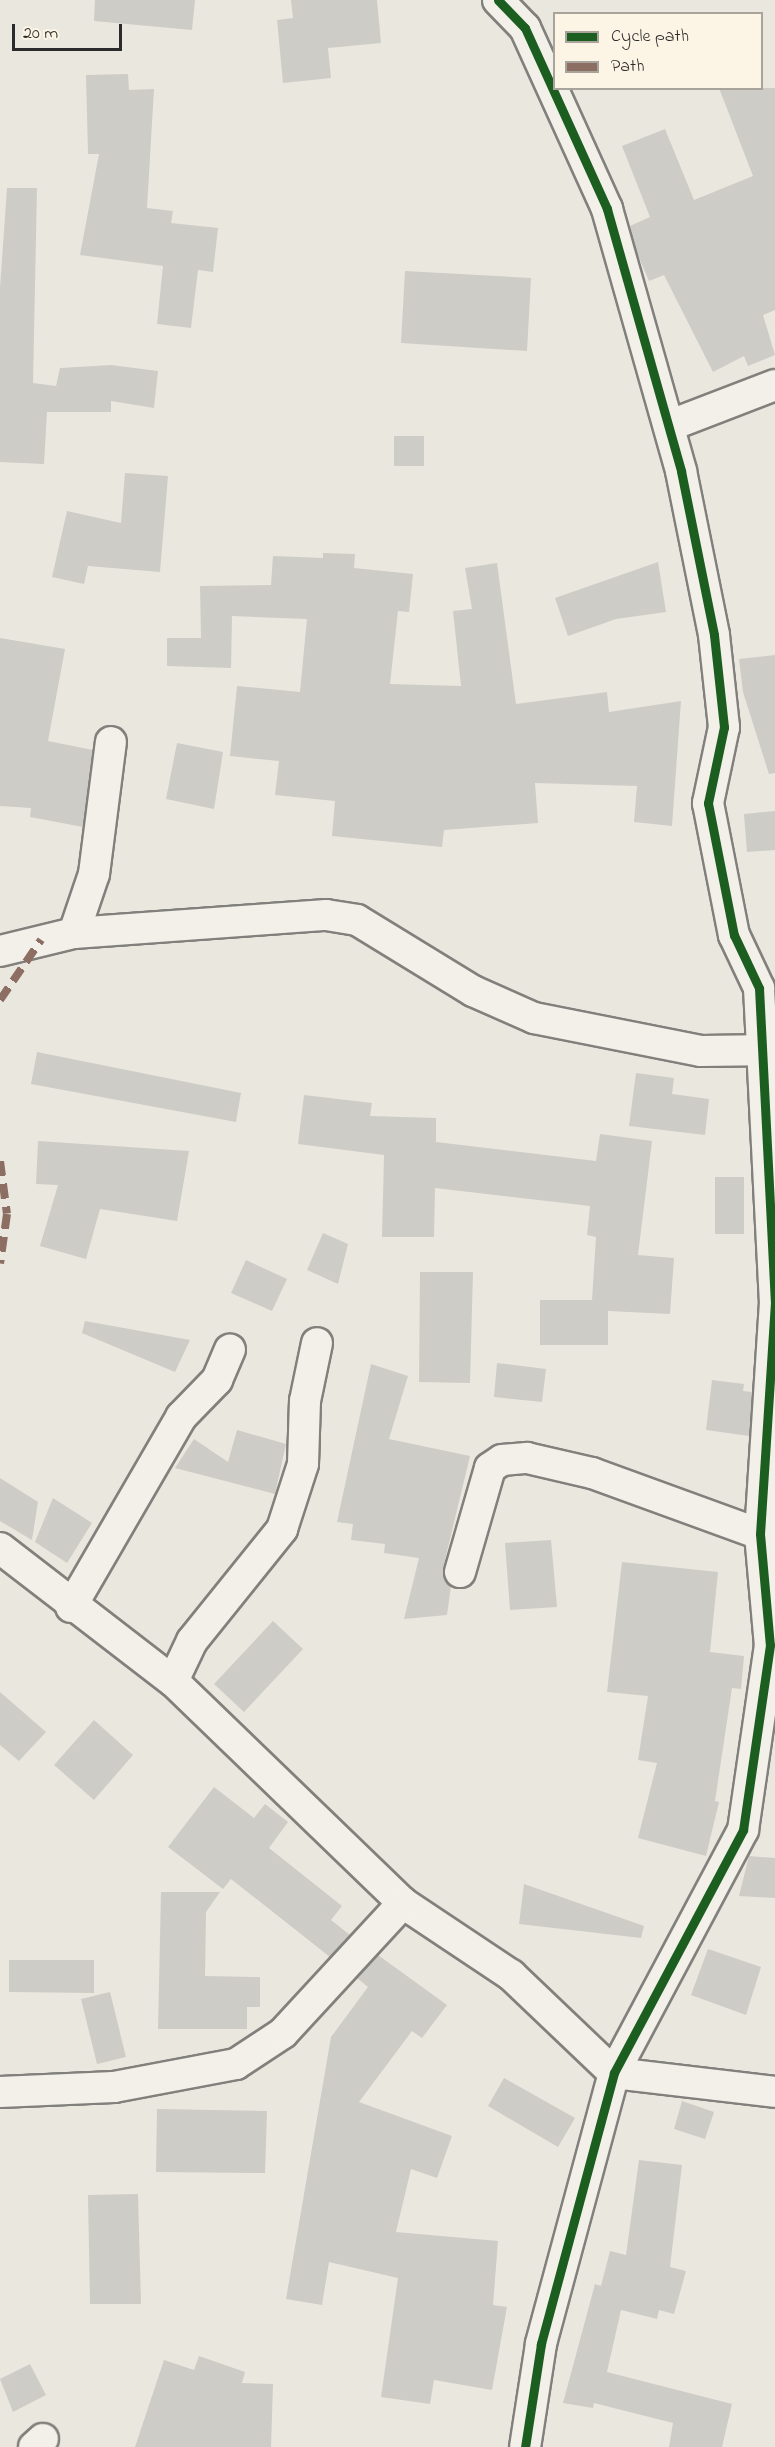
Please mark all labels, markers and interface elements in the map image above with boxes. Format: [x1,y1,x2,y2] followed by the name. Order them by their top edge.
[15,12,124,50] scale bar
[553,12,763,90] legend
[23,21,58,47] text: 20 m
[611,24,689,50] text: Cycle path
[611,54,645,80] text: Path

